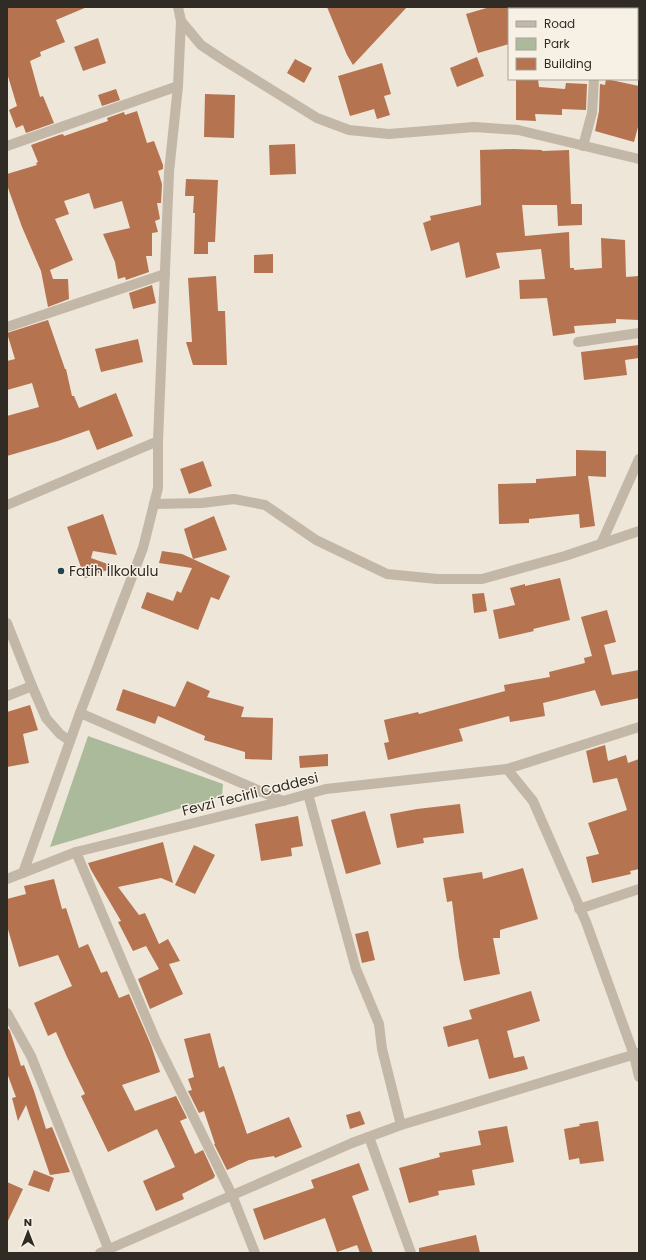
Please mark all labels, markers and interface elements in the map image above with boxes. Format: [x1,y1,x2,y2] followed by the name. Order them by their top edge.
[508,8,638,80] legend
[544,15,575,32] text: Road
[544,35,571,52] text: Park
[544,55,592,72] text: Building
[69,561,158,581] place label: Fatih İlkokulu
[56,566,66,576] marker: Fatih İlkokulu
[180,767,320,821] street label: Fevzi Tecirli Caddesi
[8,1212,48,1252] north arrow
[24,1214,32,1230] text: N

